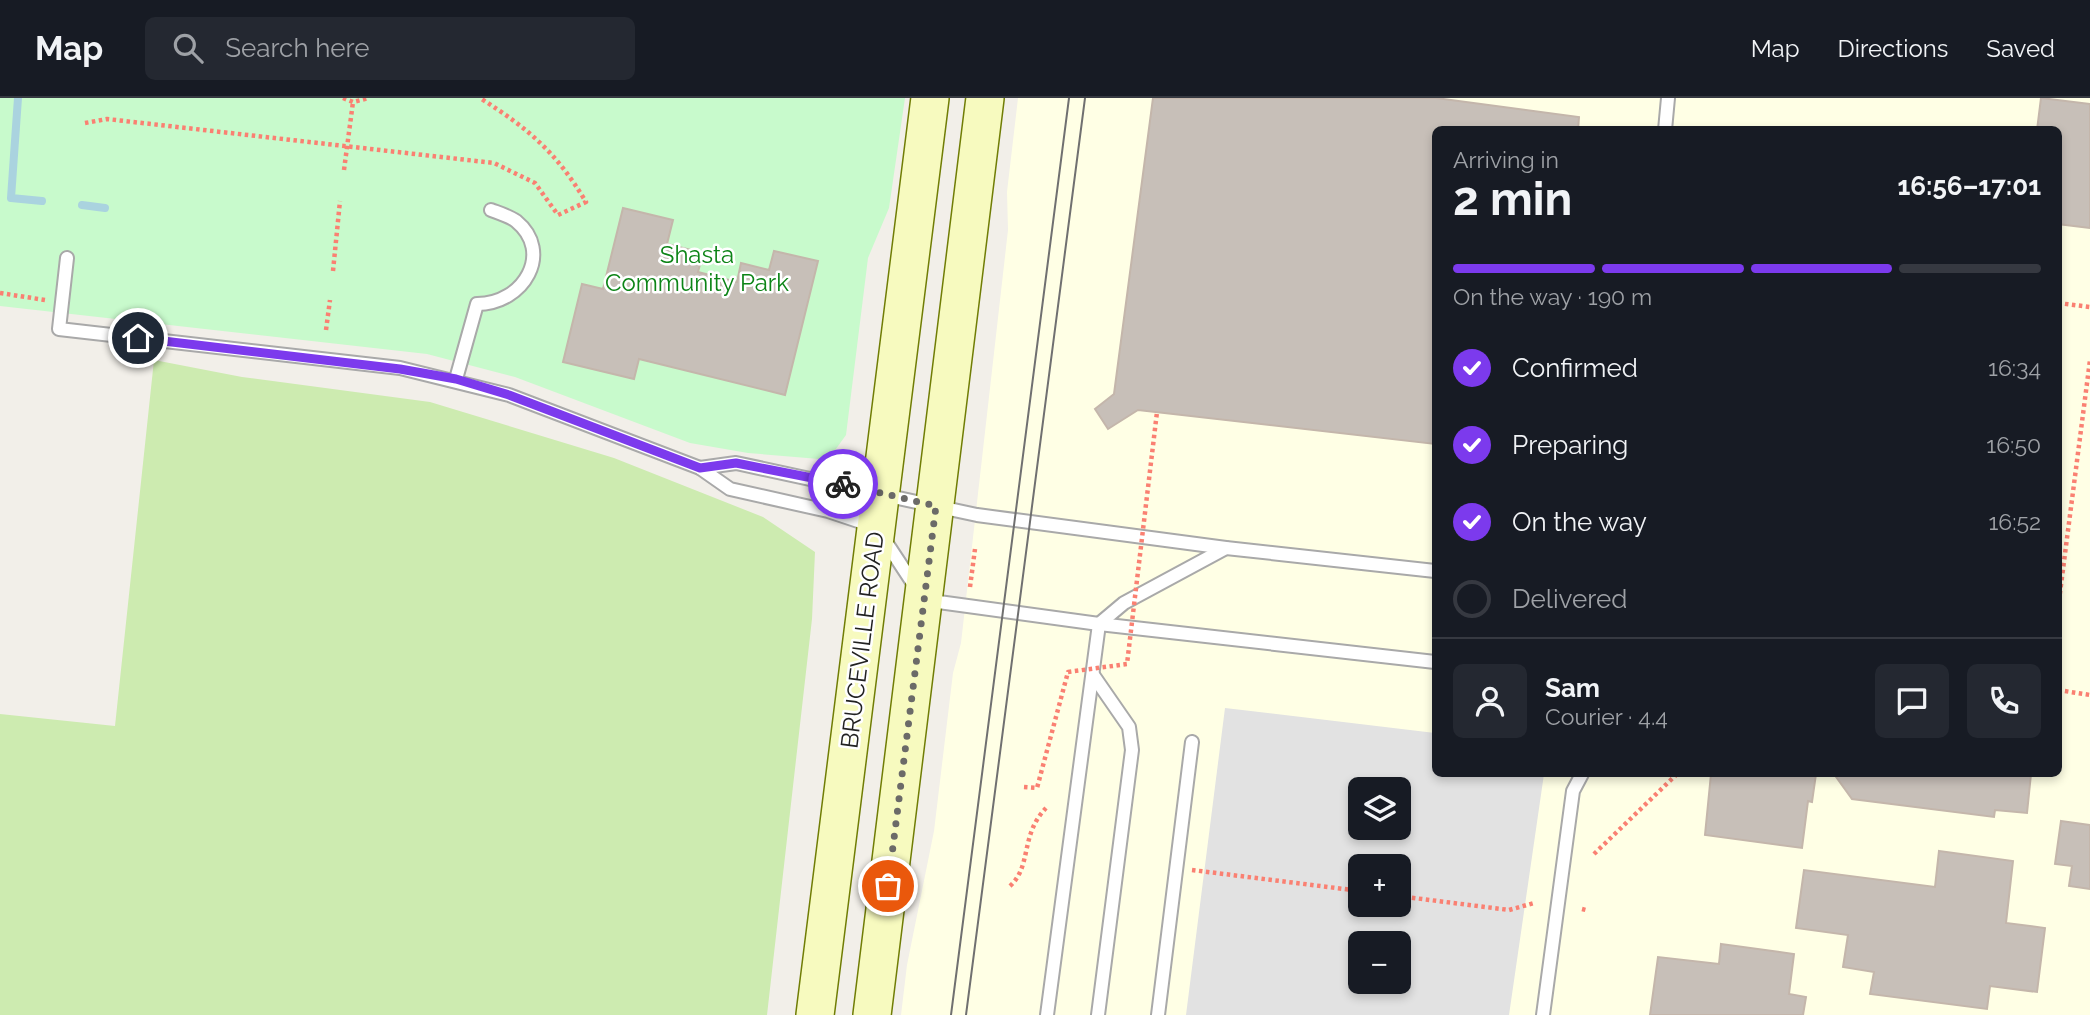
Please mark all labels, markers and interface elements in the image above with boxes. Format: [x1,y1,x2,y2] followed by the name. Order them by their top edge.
[145,17,635,80] search box
[35,29,103,68] text: Map
[169,29,207,67] icon: search
[225,33,370,63] text: Search here
[1751,34,1800,63] text: Map
[1838,34,1948,63] text: Directions
[1986,34,2055,63] text: Saved
[1453,146,1559,173] text: Arriving in
[1897,171,2041,201] text: 16:56–17:01
[1453,172,1572,226] text: 2 min
[605,240,789,297] park label: Shasta Community Park
[1453,283,1652,310] text: On the way · 190 m
[108,308,168,368] pin
[119,319,157,357] icon: home
[1453,349,1491,387] icon: check
[1512,353,1638,383] text: Confirmed
[1988,354,2041,381] text: 16:34
[1453,426,1491,464] icon: check
[1512,430,1628,460] text: Preparing
[1986,431,2041,458] text: 16:50
[808,449,878,519] courier
[824,465,862,503] icon: bike
[1453,503,1491,541] icon: check
[1512,507,1647,537] text: On the way
[1988,508,2041,535] text: 16:52
[834,530,890,750] street label: BRUCEVILLE ROAD
[1512,584,1627,614] text: Delivered
[1453,664,1527,738] button: person
[1875,664,1949,738] button: chat
[1967,664,2041,738] button: phone
[1545,673,1600,703] text: Sam
[1545,703,1668,730] text: Courier · 4.4
[1348,777,1411,994] map controls
[1348,777,1411,840] button: layers
[1348,854,1411,917] button: +
[858,856,918,916] pin
[869,867,907,905] icon: bag
[1348,931,1411,994] button: −

